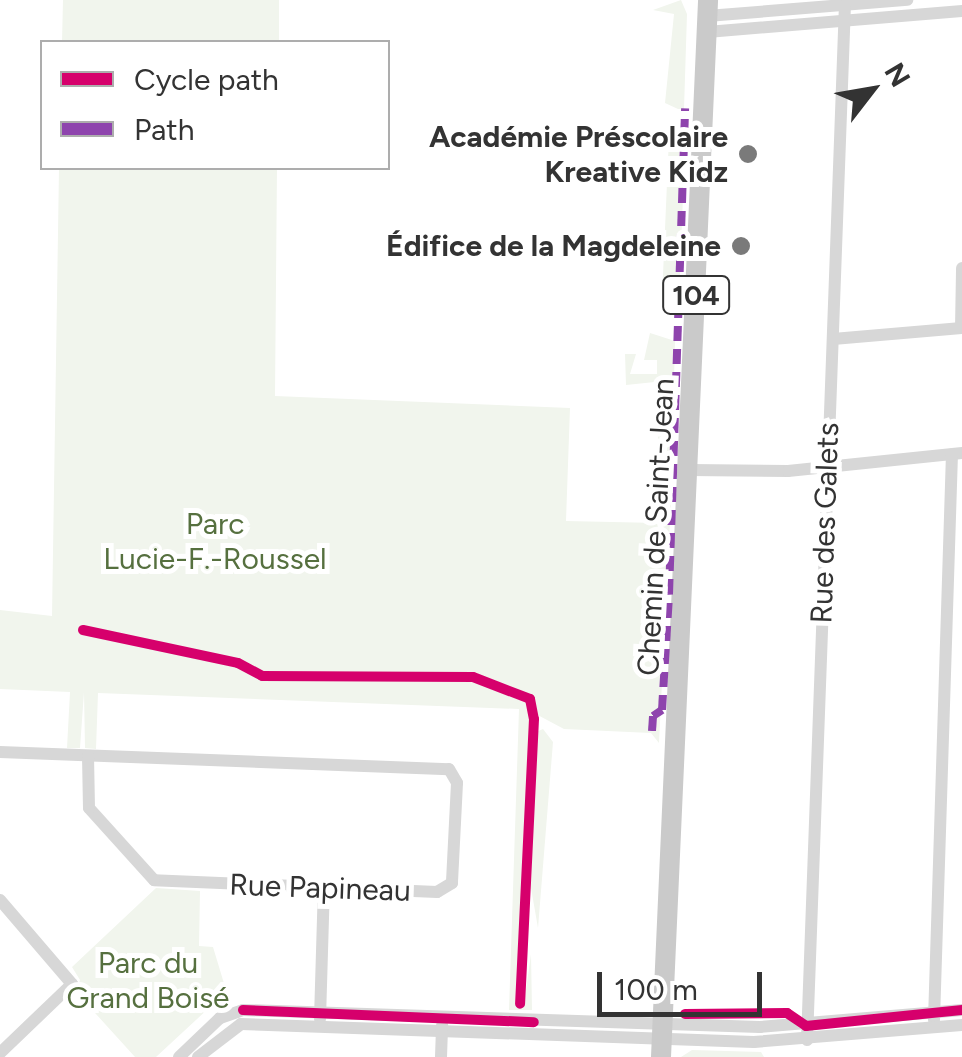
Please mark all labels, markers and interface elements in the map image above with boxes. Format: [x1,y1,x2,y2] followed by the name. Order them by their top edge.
[40,40,390,170] legend
[822,40,922,140] north arrow
[878,57,918,93] text: N
[134,61,279,98] text: Cycle path
[134,111,194,148] text: Path
[429,119,728,190] place label: Académie Préscolaire Kreative Kidz
[737,143,759,165] marker: Académie Préscolaire Kreative Kidz
[386,228,721,264] place label: Édifice de la Magdeleine
[730,235,752,257] marker: Édifice de la Magdeleine
[661,272,731,318] road number: 104
[630,377,682,677] street label: Chemin de Saint-Jean
[804,422,846,624] street label: Rue des Galets
[103,506,327,576] park label: Parc Lucie-F.-Roussel
[229,867,411,909] street label: Rue Papineau
[66,945,230,1016] park label: Parc du Grand Boisé
[602,952,767,1014] scale bar
[614,971,698,1008] text: 100 m

